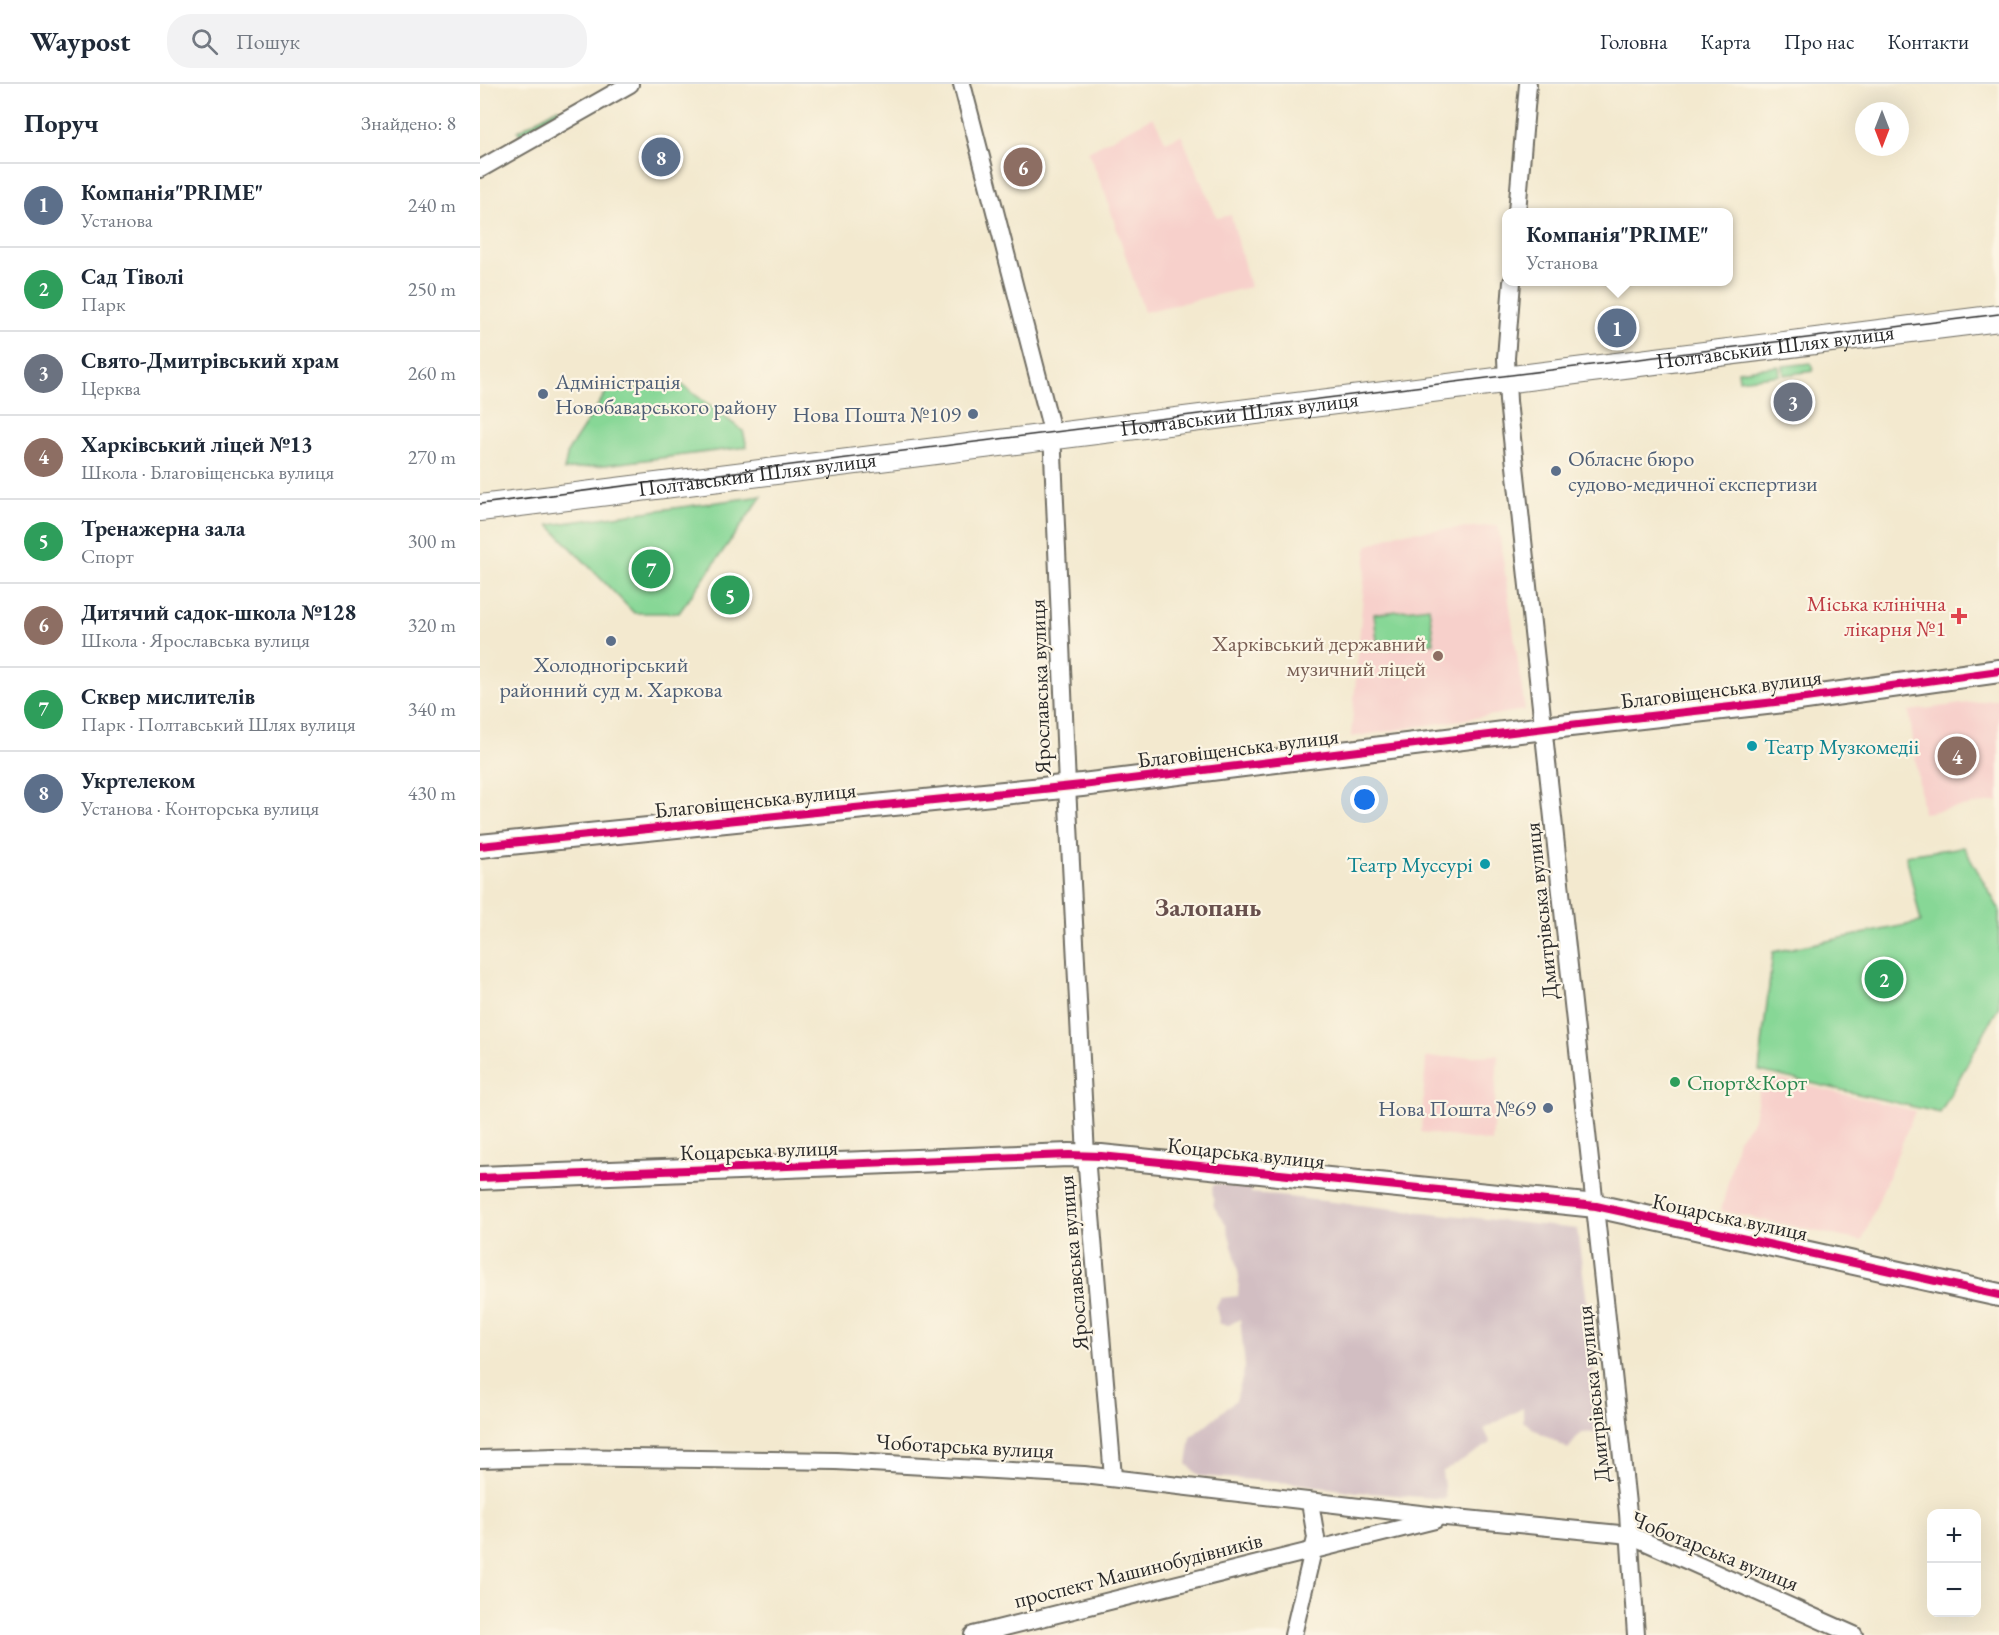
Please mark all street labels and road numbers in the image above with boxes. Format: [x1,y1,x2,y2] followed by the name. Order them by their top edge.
[1654,317,1896,375] street label: Полтавський Шлях вулиця
[1118,384,1360,442] street label: Полтавський Шлях вулиця
[636,444,878,503] street label: Полтавський Шлях вулиця
[1022,598,1058,777] street label: Ярославська вулиця
[1619,662,1824,716] street label: Благовіщенська вулиця
[1136,721,1341,775] street label: Благовіщенська вулиця
[653,775,858,825] street label: Благовіщенська вулиця
[1517,821,1565,1001] street label: Дмитрівська вулиця
[1166,1130,1326,1176] street label: Коцарська вулиця
[679,1133,839,1167] street label: Коцарська вулиця
[1051,1174,1095,1353] street label: Ярославська вулиця
[1649,1186,1811,1248] street label: Коцарська вулиця
[1569,1304,1617,1484] street label: Дмитрівська вулиця
[875,1427,1055,1465] street label: Чоботарська вулиця
[1627,1504,1803,1598] street label: Чоботарська вулиця
[1011,1525,1265,1615] street label: проспект Машинобудівників

